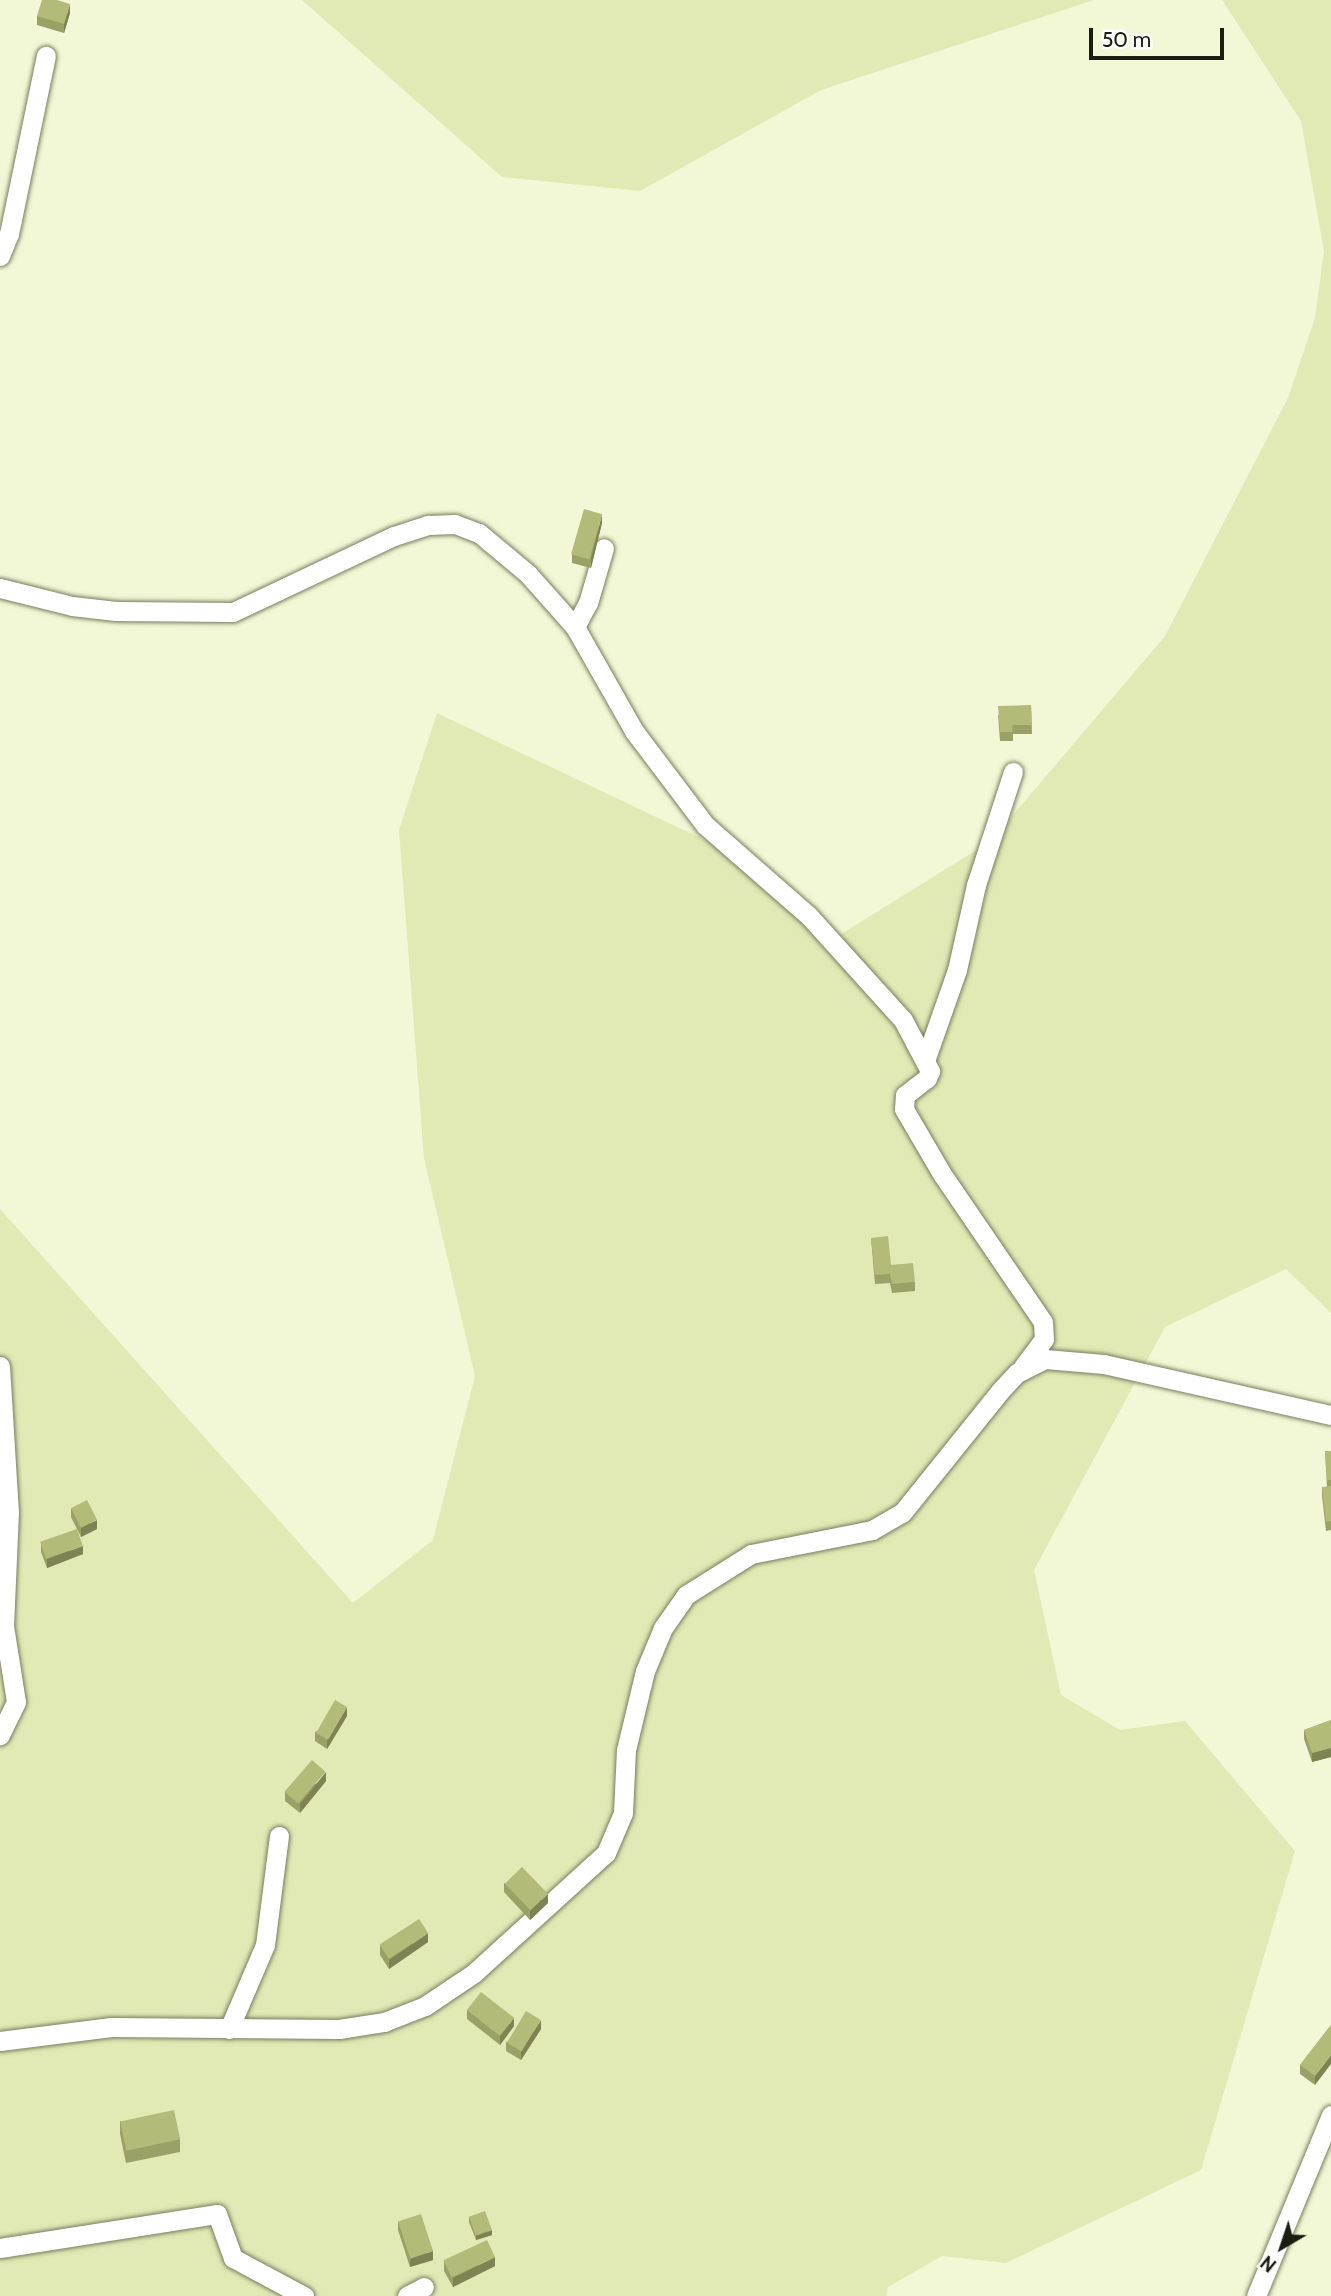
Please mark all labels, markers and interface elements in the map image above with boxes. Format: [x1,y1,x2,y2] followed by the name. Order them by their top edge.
[1093,14,1228,58] scale bar
[1102,27,1151,52] text: 50 m
[1247,2212,1317,2282] north arrow
[1256,2251,1281,2277] text: N

